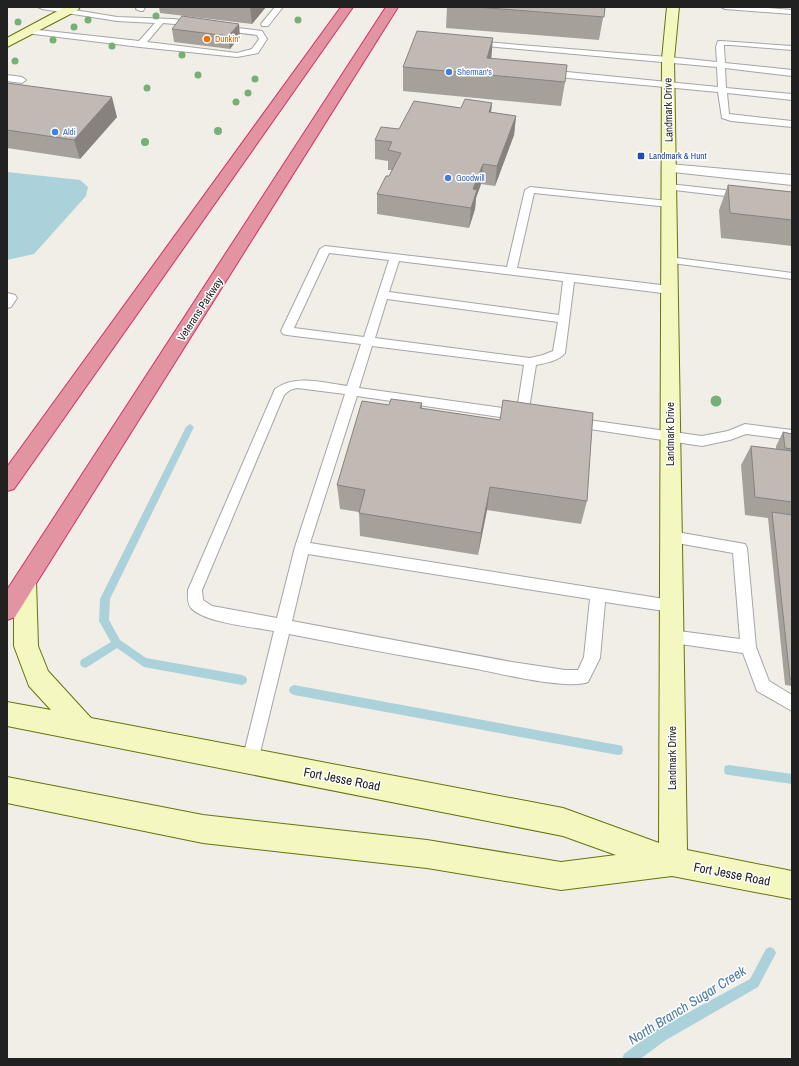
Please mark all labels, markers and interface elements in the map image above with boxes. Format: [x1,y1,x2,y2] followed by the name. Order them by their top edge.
[215,33,240,45] place label: Dunkin'
[202,34,212,44] marker: Dunkin'
[457,66,492,78] place label: Sherman's
[444,67,454,77] marker: Sherman's
[660,78,676,142] street label: Landmark Drive
[62,126,76,138] place label: Aldi
[50,127,60,137] marker: Aldi
[649,150,706,162] place label: Landmark & Hunt
[636,151,646,161] marker: Landmark & Hunt
[456,172,485,184] place label: Goodwill
[443,173,453,183] marker: Goodwill
[174,274,226,343] street label: Veterans Parkway
[663,402,677,466] street label: Landmark Drive
[665,726,679,790] street label: Landmark Drive
[302,763,382,795] street label: Fort Jesse Road
[692,858,772,890] street label: Fort Jesse Road
[625,961,750,1048] water label: North Branch Sugar Creek

